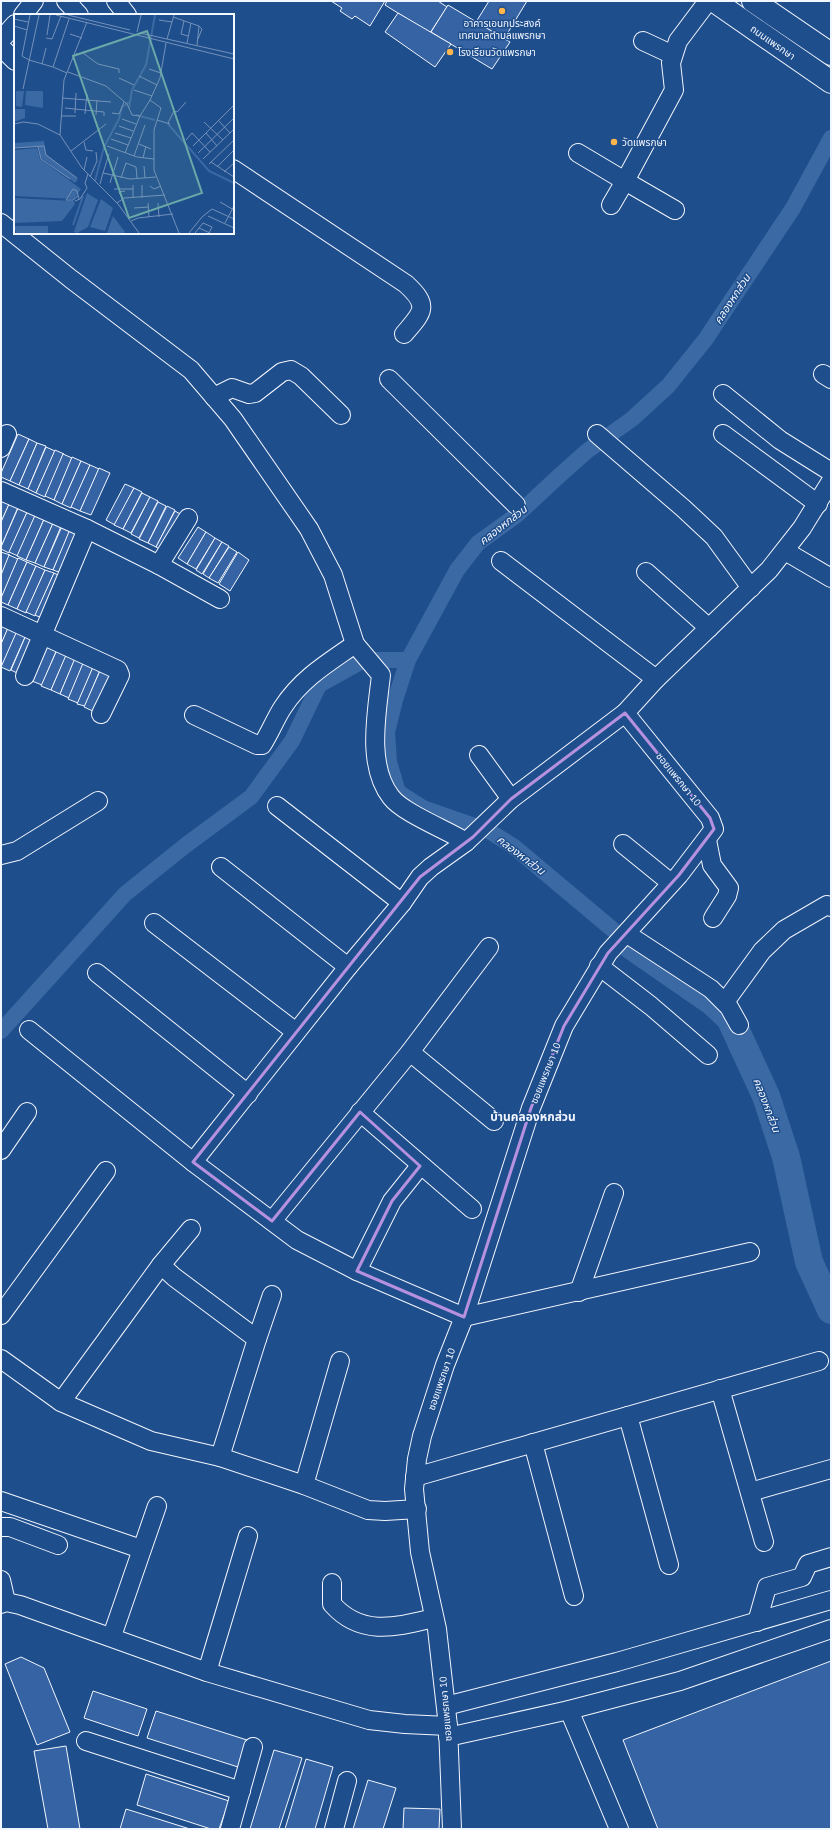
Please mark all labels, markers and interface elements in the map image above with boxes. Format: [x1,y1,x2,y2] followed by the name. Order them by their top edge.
[497,6,507,16] marker: อาคารเอนกประสงค์ เทศบาลตำบลแพรกษา
[14,14,234,234] inset map
[458,18,546,41] place label: อาคารเอนกประสงค์ เทศบาลตำบลแพรกษา
[748,23,797,62] street label: ถนนแพรกษา
[445,47,455,57] marker: โรงเรียนวัดแพรกษา
[458,47,536,58] place label: โรงเรียนวัดแพรกษา
[609,137,619,147] marker: วัดแพรกษา
[622,137,667,148] place label: วัดแพรกษา
[712,271,753,326] water label: คลองหกส่วน
[477,502,530,547] water label: คลองหกส่วน
[654,751,704,808] street label: ซอยแพรกษา 10
[495,833,548,878] water label: คลองหกส่วน
[528,1041,563,1105] street label: ซอยแพรกษา 10
[751,1076,783,1135] water label: คลองหกส่วน
[490,1110,576,1124] district label: บ้านคลองหกส่วน
[426,1346,457,1412] street label: ซอยแพรกษา 10
[437,1676,454,1742] street label: ซอยแพรกษา 10

